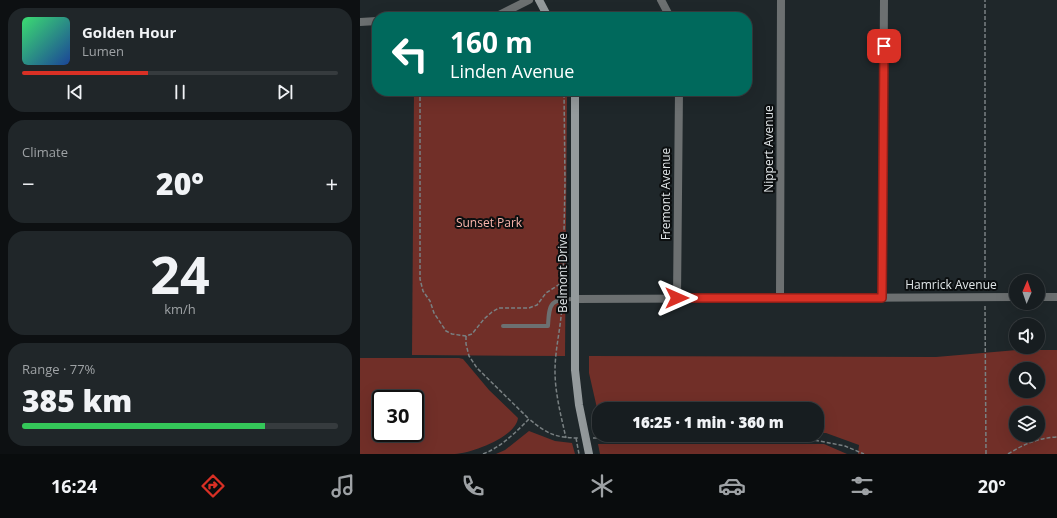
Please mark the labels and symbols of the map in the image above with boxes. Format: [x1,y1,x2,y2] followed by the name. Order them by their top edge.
[867,29,901,63] pin
[760,105,777,193] street label: Nippert Avenue
[657,147,674,240] street label: Fremont Avenue
[456,214,523,231] park label: Sunset Park
[554,233,571,313] street label: Belmont Drive
[1009,274,1045,310] north arrow
[905,276,997,293] street label: Hamrick Avenue
[656,277,698,319] position arrow
[372,390,424,442] speed limit sign: 30

